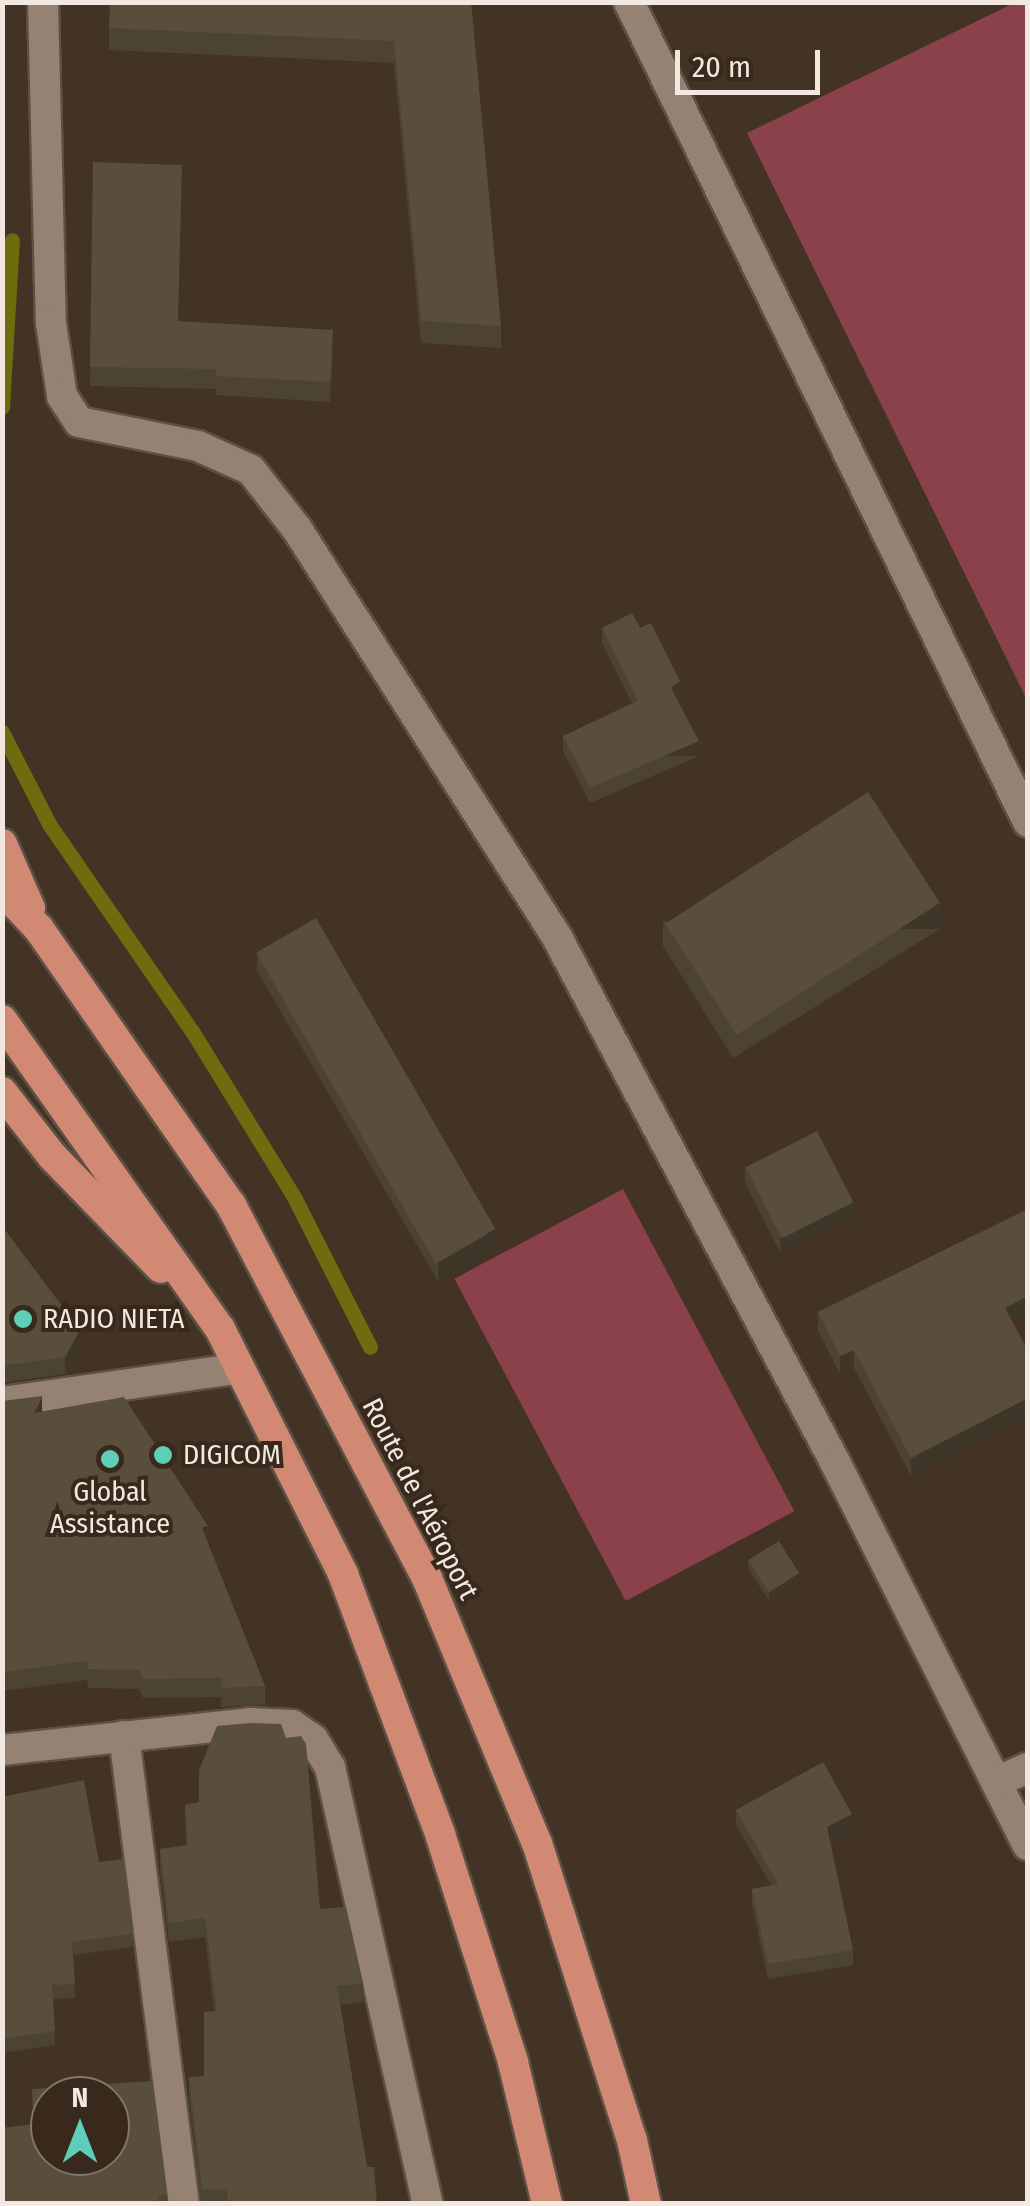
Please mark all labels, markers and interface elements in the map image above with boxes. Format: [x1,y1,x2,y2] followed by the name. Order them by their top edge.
[680,30,825,92] scale bar
[692,49,751,85] text: 20 m
[43,1302,185,1336] place label: RADIO NIETA
[12,1308,34,1330] marker: RADIO NIETA
[355,1393,485,1605] street label: Route de l'Aéroport
[183,1438,281,1472] place label: DIGICOM
[152,1444,174,1466] marker: DIGICOM
[99,1448,121,1470] marker: Global Assistance
[50,1475,170,1541] place label: Global Assistance
[30,2076,130,2176] north arrow
[72,2081,88,2114] text: N

